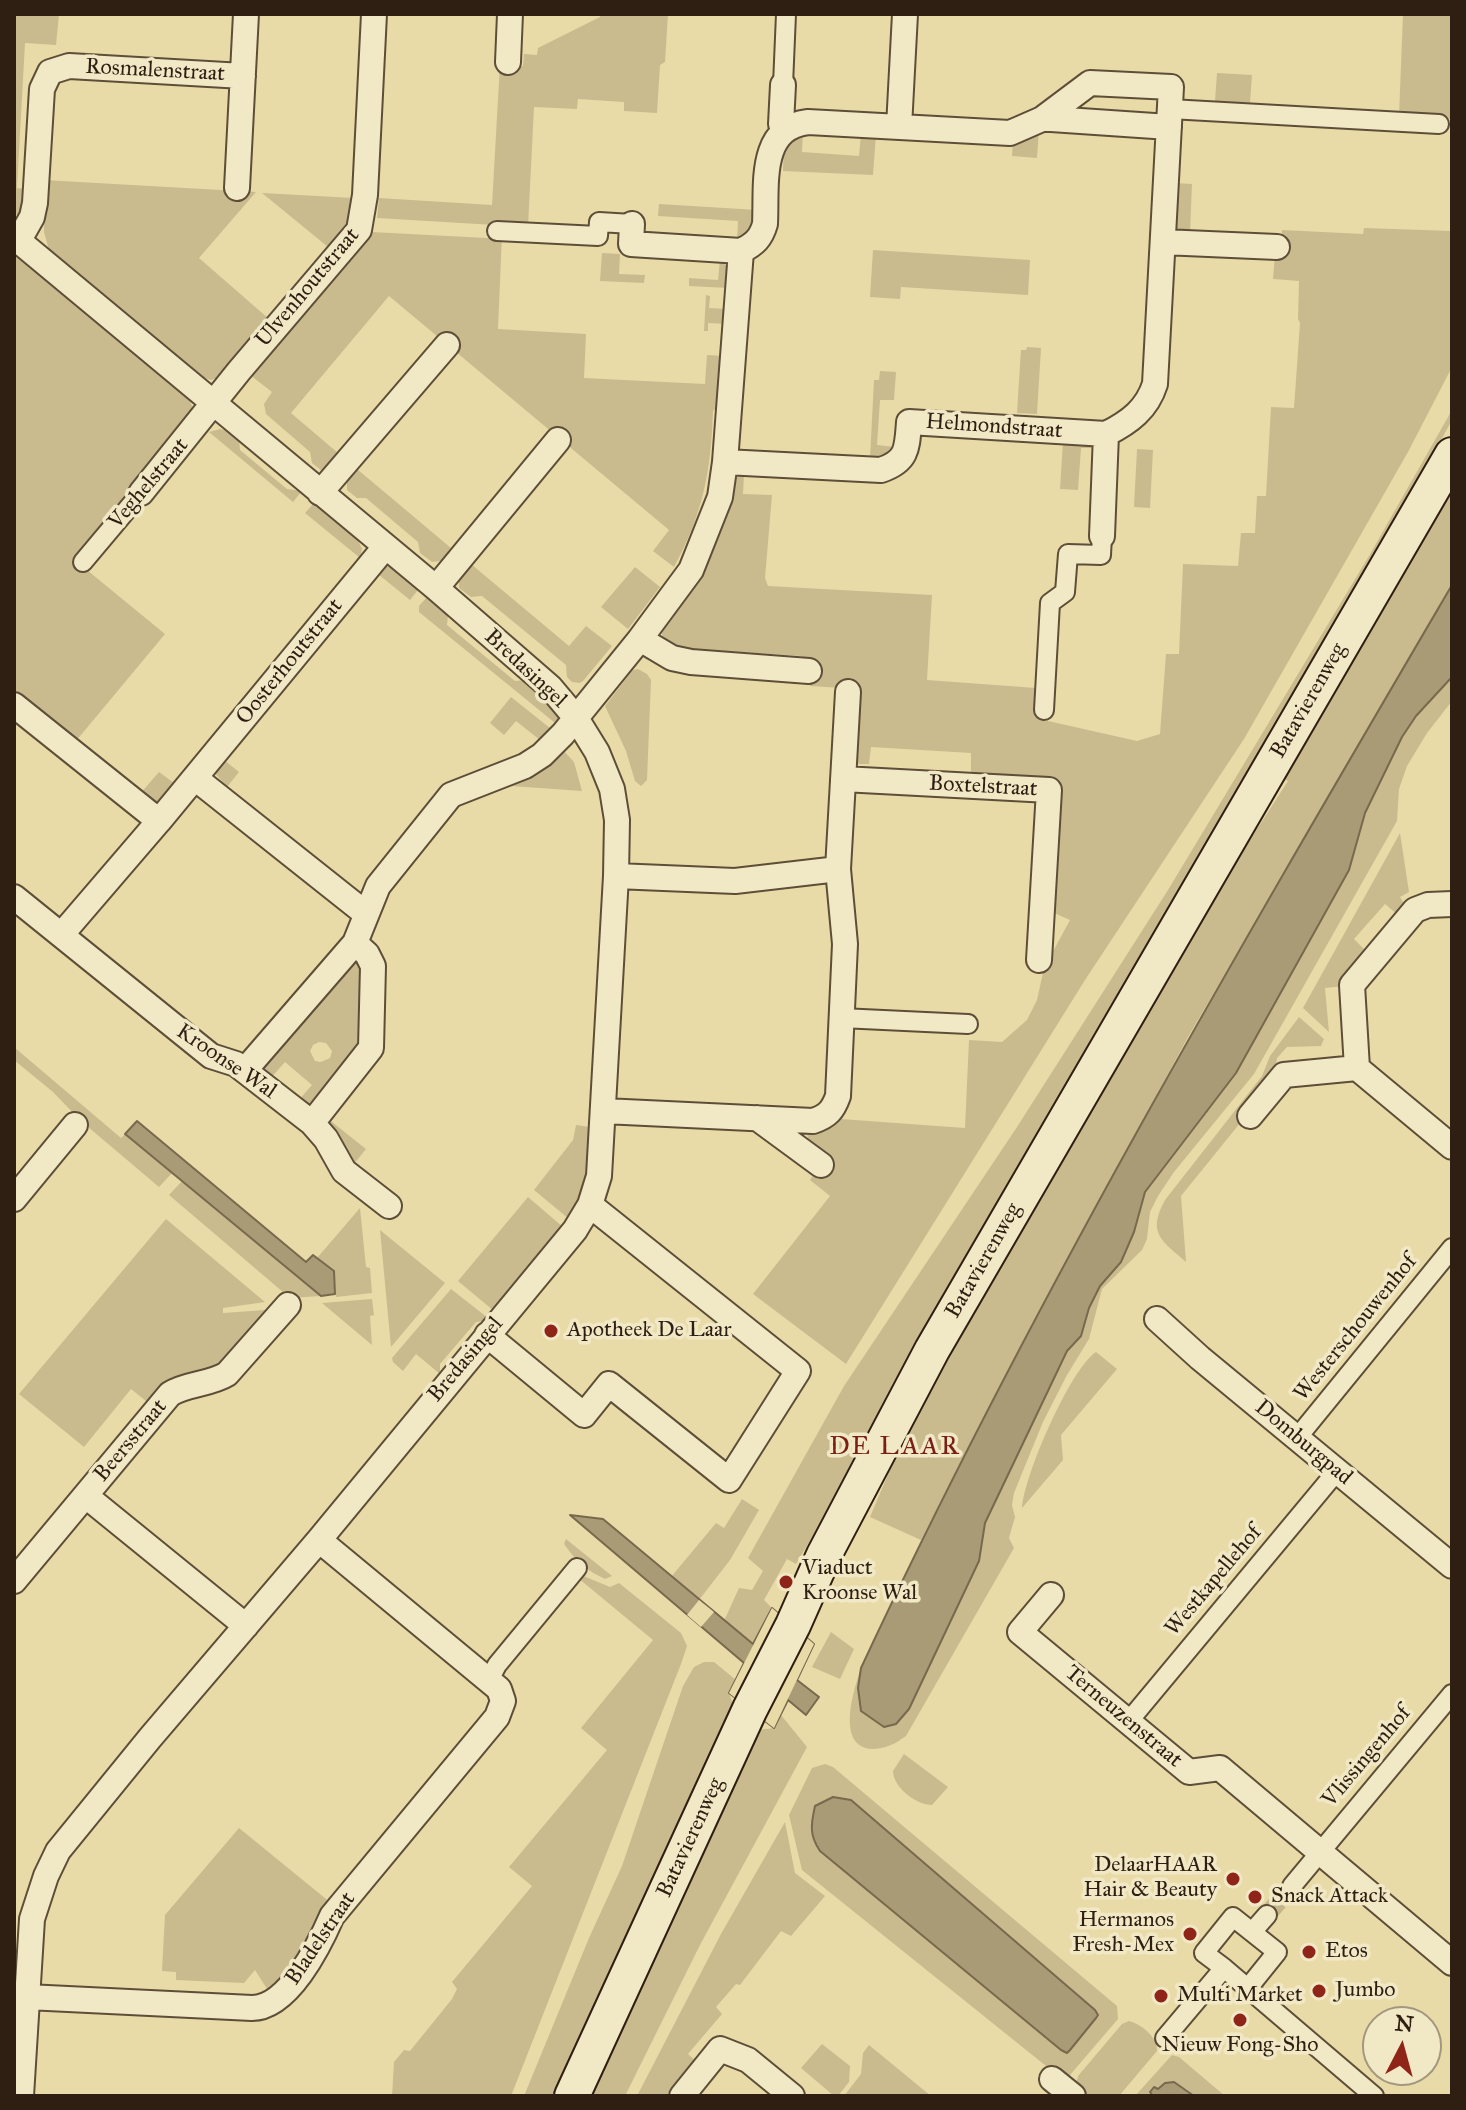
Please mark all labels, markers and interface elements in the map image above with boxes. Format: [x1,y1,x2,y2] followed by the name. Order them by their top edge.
[85,54,225,88] street label: Rosmalenstraat
[250,223,366,353] street label: Ulvenhoutstraat
[925,409,1063,445] street label: Helmondstraat
[103,433,195,535] street label: Veghelstraat
[231,594,349,730] street label: Oosterhoutstraat
[478,624,572,714] street label: Bredasingel
[1265,639,1353,763] street label: Batavierenweg
[928,771,1038,803] street label: Boxtelstraat
[171,1019,281,1105] street label: Kroonse Wal
[940,1199,1028,1323] street label: Batavierenweg
[1289,1249,1423,1407] street label: Westerschouwenhof
[423,1312,509,1408] street label: Bredasingel
[567,1318,732,1344] place label: Apotheek De Laar
[542,1322,560,1340] marker: Apotheek De Laar
[89,1394,173,1488] street label: Beersstraat
[1249,1395,1357,1491] street label: Domburgpad
[829,1432,961,1464] district label: DE LAAR
[1160,1520,1268,1642] street label: Westkapellehof
[802,1556,917,1608] place label: Viaduct Kroonse Wal
[777,1573,795,1591] marker: Viaduct Kroonse Wal
[1059,1660,1187,1774] street label: Terneuzenstraat
[1317,1701,1417,1813] street label: Vlissingenhof
[652,1774,730,1902] street label: Batavierenweg
[1083,1853,1217,1904] place label: DelaarHAAR Hair & Beauty
[1224,1870,1242,1888] marker: DelaarHAAR Hair & Beauty
[1271,1884,1388,1910] place label: Snack Attack
[280,1888,362,1990] street label: Bladelstraat
[1246,1888,1264,1906] marker: Snack Attack
[1072,1908,1174,1960] place label: Hermanos Fresh-Mex
[1181,1925,1199,1943] marker: Hermanos Fresh-Mex
[1325,1939,1368,1965] place label: Etos
[1300,1943,1318,1961] marker: Etos
[1335,1978,1395,2004] place label: Jumbo
[1310,1982,1328,2000] marker: Jumbo
[1177,1983,1303,2009] place label: Multi Market
[1152,1987,1170,2005] marker: Multi Market
[1362,2006,1442,2086] north arrow
[1394,2009,1415,2038] text: N
[1231,2011,1249,2029] marker: Nieuw Fong-Sho
[1162,2033,1318,2059] place label: Nieuw Fong-Sho

